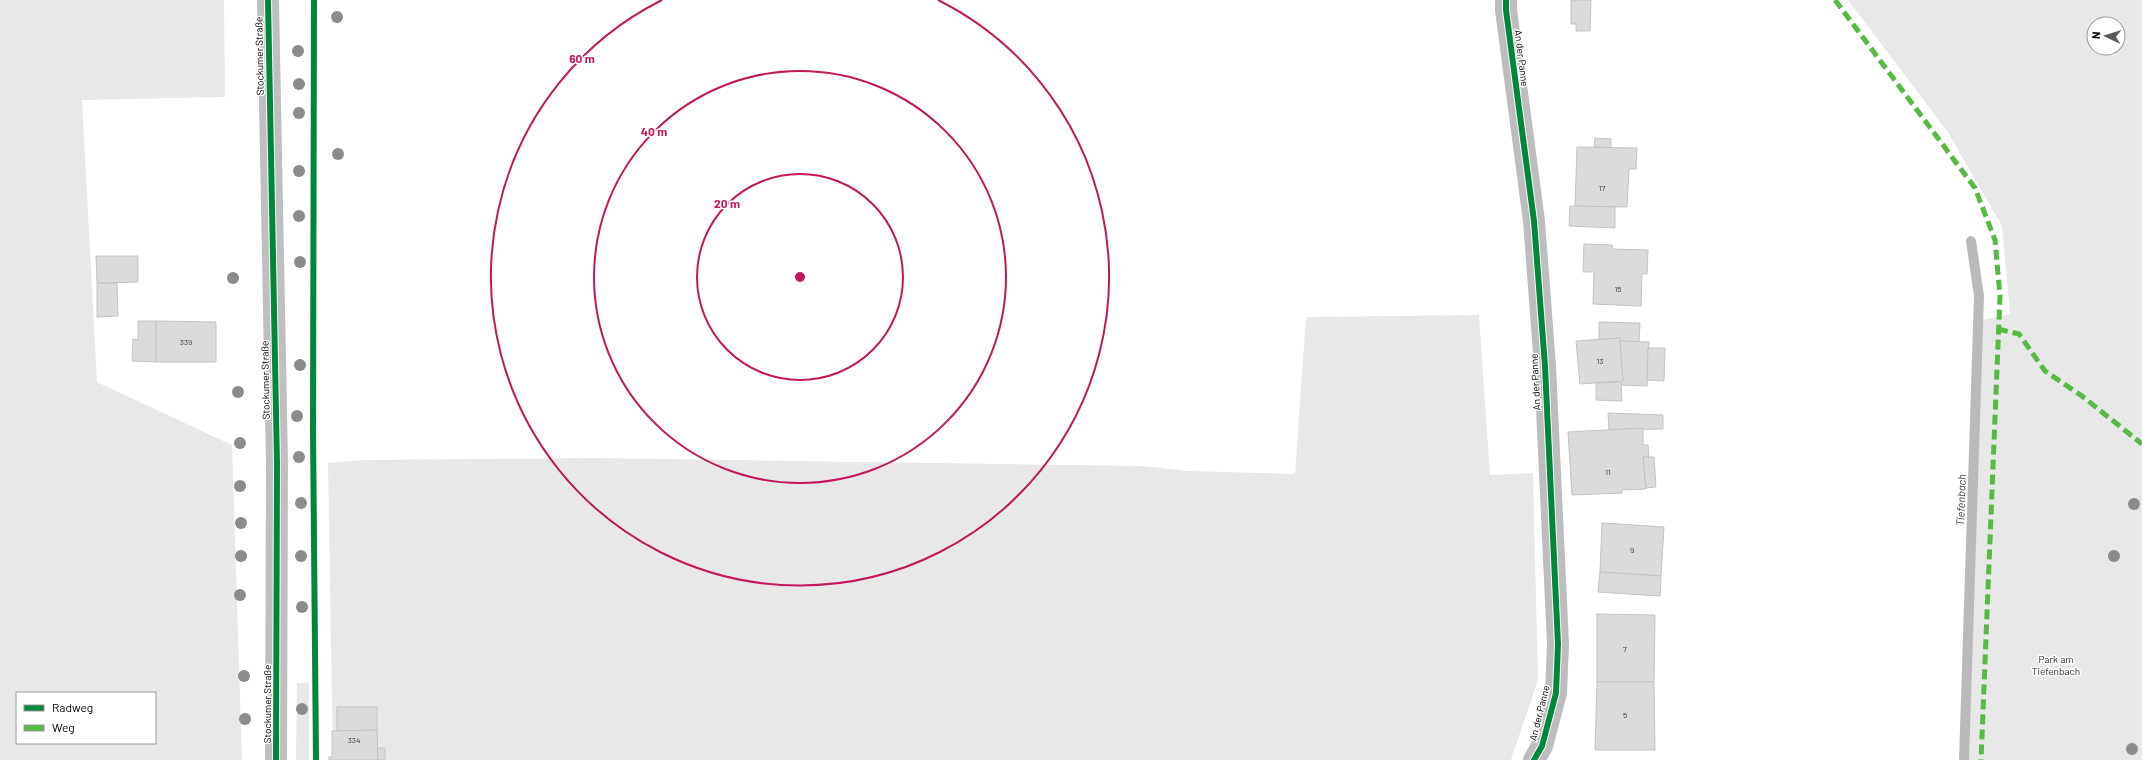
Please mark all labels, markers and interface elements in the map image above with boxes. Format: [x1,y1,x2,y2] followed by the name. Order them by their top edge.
[2086,16,2126,56] north arrow
[252,17,266,95] street label: Stockumer Straße
[1513,29,1531,87] street label: An der Panne
[2089,31,2102,39] text: N
[569,51,595,65] text: 60 m
[641,124,667,138] text: 40 m
[1599,183,1606,193] house number: 17
[714,196,740,210] text: 20 m
[793,270,807,284] centre of rings
[1615,284,1621,294] house number: 15
[180,337,192,347] house number: 339
[258,341,272,419] street label: Stockumer Straße
[1528,353,1542,411] street label: An der Panne
[1597,356,1603,366] house number: 13
[1605,467,1611,477] house number: 11
[1953,474,1968,526] water label: Tiefenbach
[1630,545,1634,555] house number: 9
[1623,644,1627,654] house number: 7
[2032,653,2080,677] park label: Park am Tiefenbach
[261,665,273,743] street label: Stockumer Straße
[1526,684,1552,742] street label: An der Panne
[16,692,156,744] legend
[52,700,93,714] text: Radweg
[1623,710,1627,720] house number: 5
[52,720,75,734] text: Weg
[348,735,360,745] house number: 334

